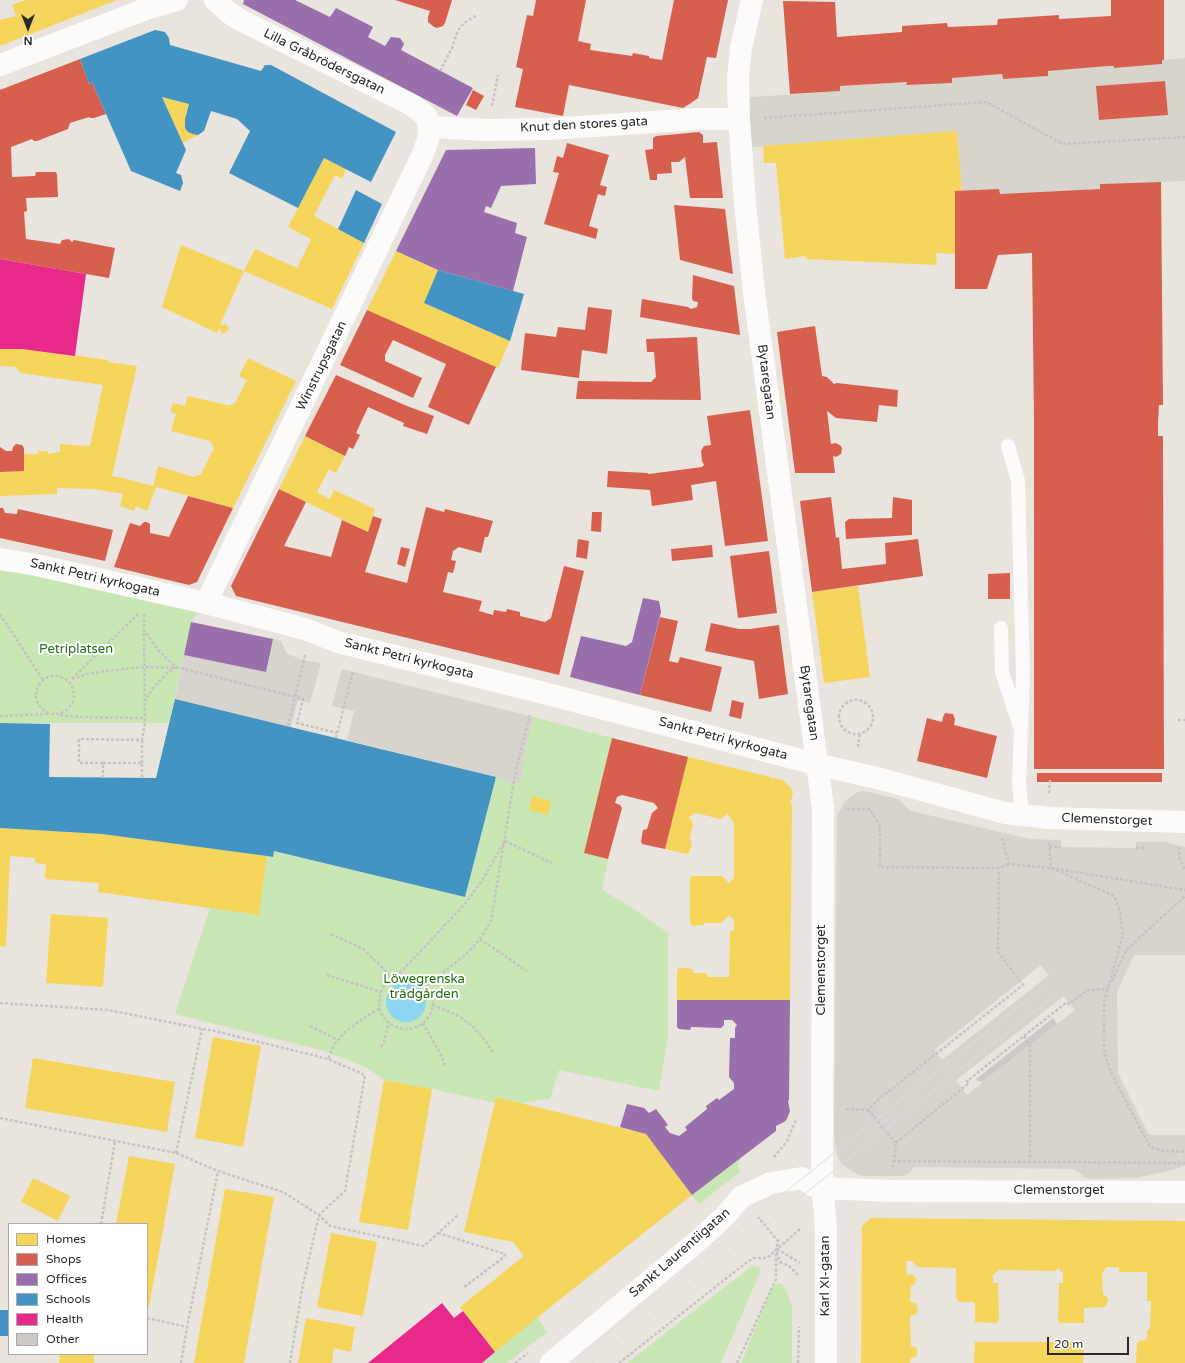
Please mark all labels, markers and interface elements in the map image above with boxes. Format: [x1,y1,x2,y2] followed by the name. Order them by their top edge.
[8,8,48,48] north arrow
[261,26,387,98] street label: Lilla Gråbrödersgatan
[24,34,32,47] text: N
[520,114,648,136] street label: Knut den stores gata
[293,318,351,414] street label: Winstrupsgatan
[754,343,778,421] street label: Bytaregatan
[29,555,161,601] street label: Sankt Petri kyrkogata
[343,635,475,683] street label: Sankt Petri kyrkogata
[39,642,113,658] park label: Petriplatsen
[796,664,822,742] street label: Bytaregatan
[657,714,789,764] street label: Sankt Petri kyrkogata
[1061,811,1153,829] street label: Clemenstorget
[814,924,830,1016] street label: Clemenstorget
[383,972,465,1003] park label: Löwegrenska trädgården
[1013,1183,1105,1199] street label: Clemenstorget
[627,1205,733,1301] street label: Sankt Laurentiigatan
[8,1223,148,1355] legend
[46,1232,86,1246] text: Homes
[818,1236,834,1316] street label: Karl XI-gatan
[46,1252,81,1266] text: Shops
[46,1272,87,1286] text: Offices
[46,1292,90,1306] text: Schools
[46,1312,83,1326] text: Health
[1049,1329,1131,1355] scale bar
[46,1332,79,1346] text: Other
[1054,1337,1083,1351] text: 20 m

